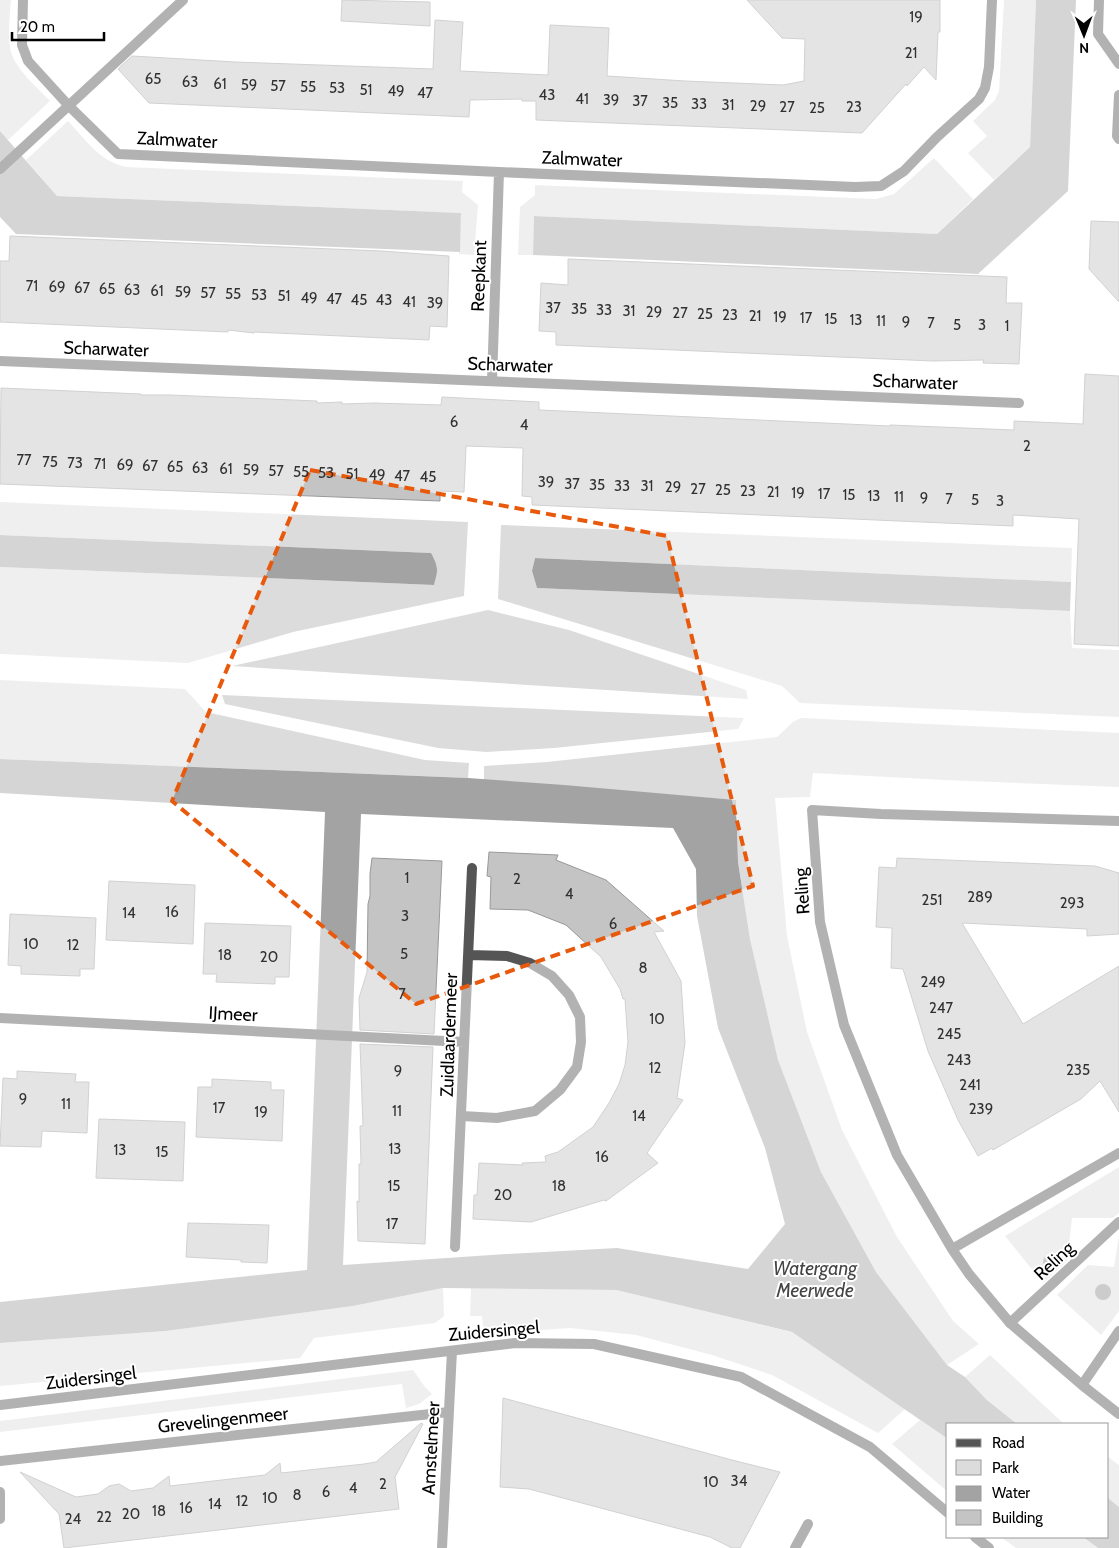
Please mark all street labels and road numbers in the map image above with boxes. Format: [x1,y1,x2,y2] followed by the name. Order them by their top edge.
[136,127,218,153] street label: Zalmwater
[541,147,623,171] street label: Zalmwater
[467,240,491,312] street label: Reepkant
[63,337,149,361] street label: Scharwater
[467,353,553,377] street label: Scharwater
[872,370,958,394] street label: Scharwater
[789,866,815,915] street label: Reling
[436,972,462,1098] street label: Zuidlaardermeer
[208,1002,258,1026] street label: IJmeer
[1029,1236,1079,1285] street label: Reling
[448,1316,541,1346] street label: Zuidersingel
[44,1361,138,1394] street label: Zuidersingel
[418,1400,444,1495] street label: Amstelmeer
[157,1402,289,1438] street label: Grevelingenmeer

